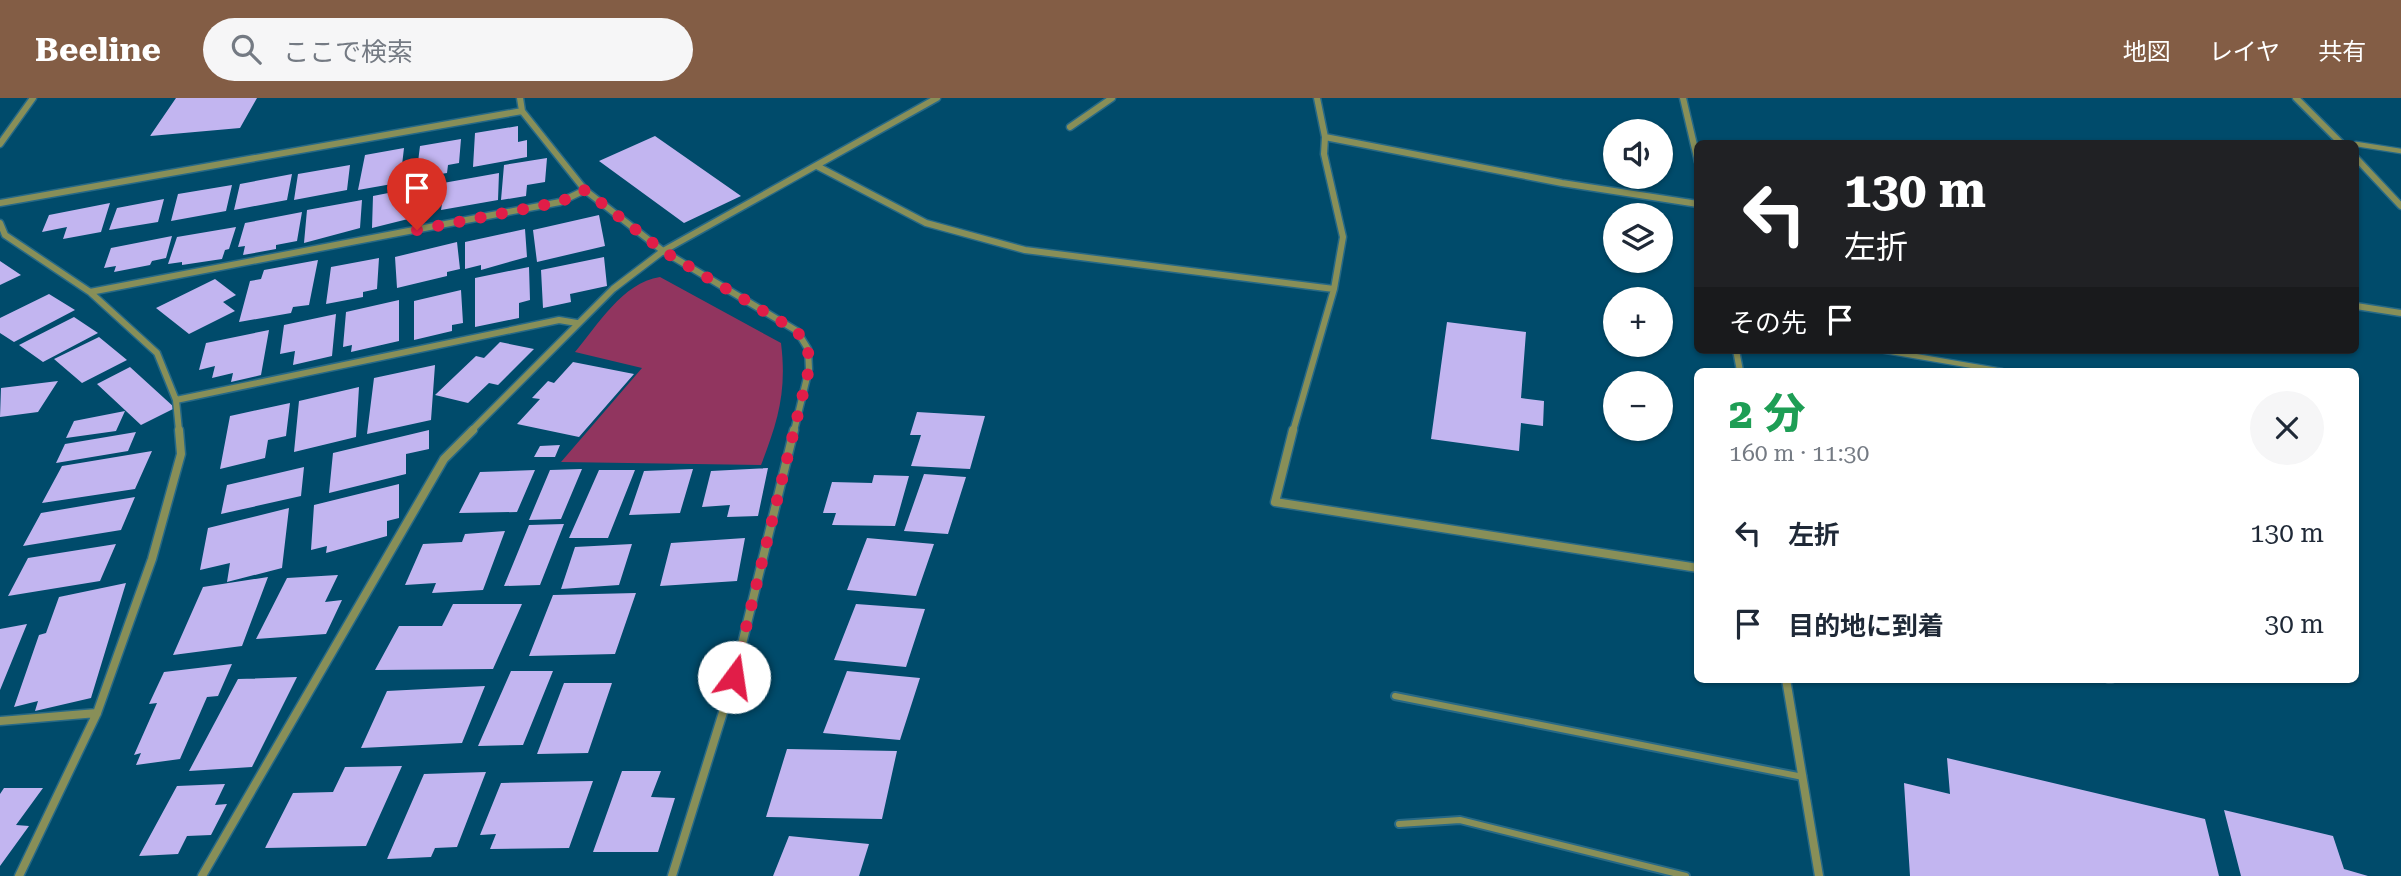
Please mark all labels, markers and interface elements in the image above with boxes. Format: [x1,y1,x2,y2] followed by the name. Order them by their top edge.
[203,18,693,81] search box
[35,30,161,69] text: Beeline
[227,30,265,68] icon: search
[283,37,413,67] text: ここで検索
[2123,38,2171,66] text: 地図
[2209,38,2280,66] text: レイヤ
[2318,38,2366,66] text: 共有
[1603,119,1673,441] map controls
[1603,119,1673,189] button: sound
[387,158,447,230] pin
[1844,162,1986,219] text: 130 m
[1729,168,1820,259] icon: left
[398,169,436,207] icon: arrive
[1603,203,1673,273] button: layers
[1844,228,1908,266] text: 左折
[1603,287,1673,357] button: +
[1821,301,1859,339] icon: arrive
[1729,308,1807,338] text: その先
[1603,371,1673,441] button: −
[1729,389,1805,438] text: 2 分
[2250,391,2324,465] button: close
[1729,440,1869,467] text: 160 m · 11:30
[1729,514,1767,552] icon: left
[2250,518,2324,548] text: 130 m
[1788,520,1840,550] text: 左折
[1729,605,1767,643] icon: arrive
[2265,609,2324,639] text: 30 m
[1788,611,1944,641] text: 目的地に到着
[697,640,771,714] position arrow

